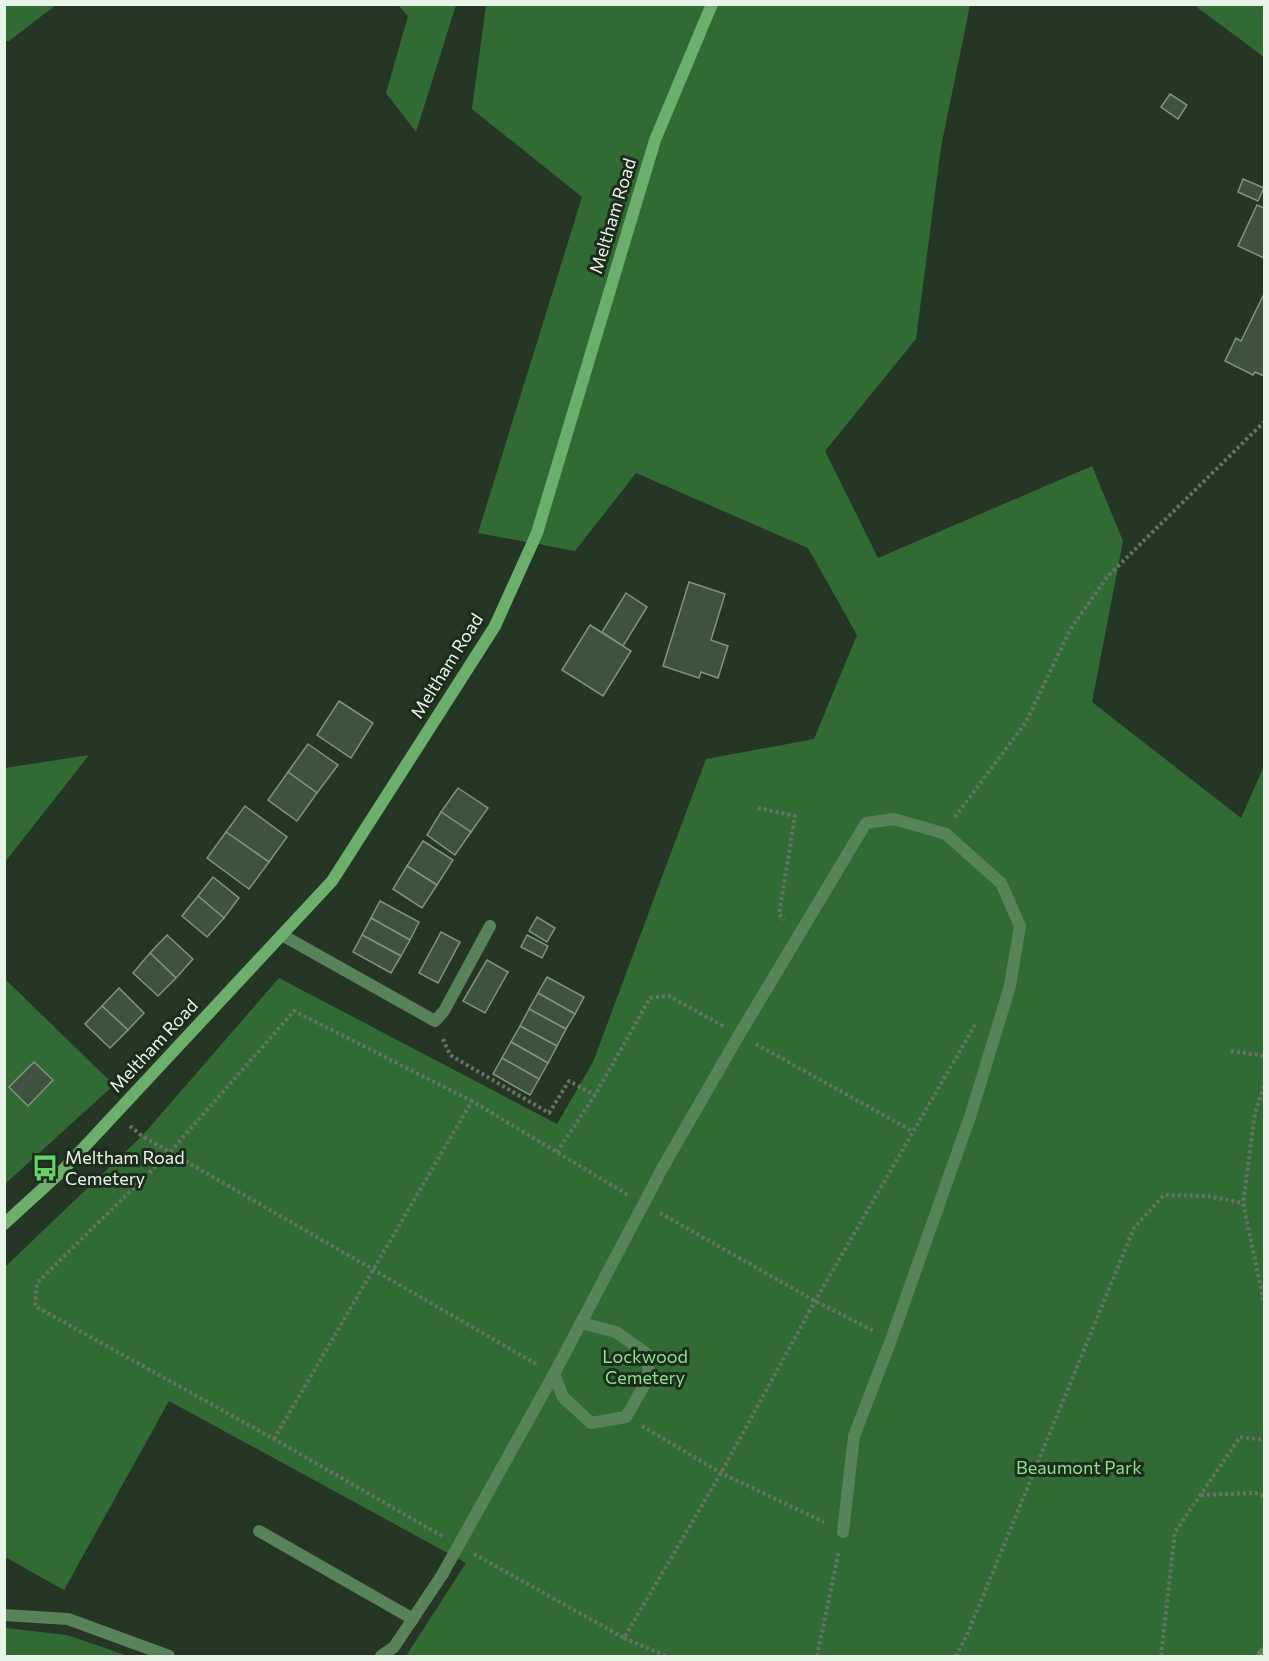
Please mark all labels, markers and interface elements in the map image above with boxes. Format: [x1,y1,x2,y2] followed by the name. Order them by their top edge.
[584,155,640,276] street label: Meltham Road
[405,609,487,722] street label: Meltham Road
[104,994,202,1097] street label: Meltham Road
[65,1146,185,1189] place label: Meltham Road Cemetery
[30,1153,60,1183] bus stop icon: Meltham Road Cemetery
[602,1345,688,1388] park label: Lockwood Cemetery
[1016,1456,1142,1478] park label: Beaumont Park

